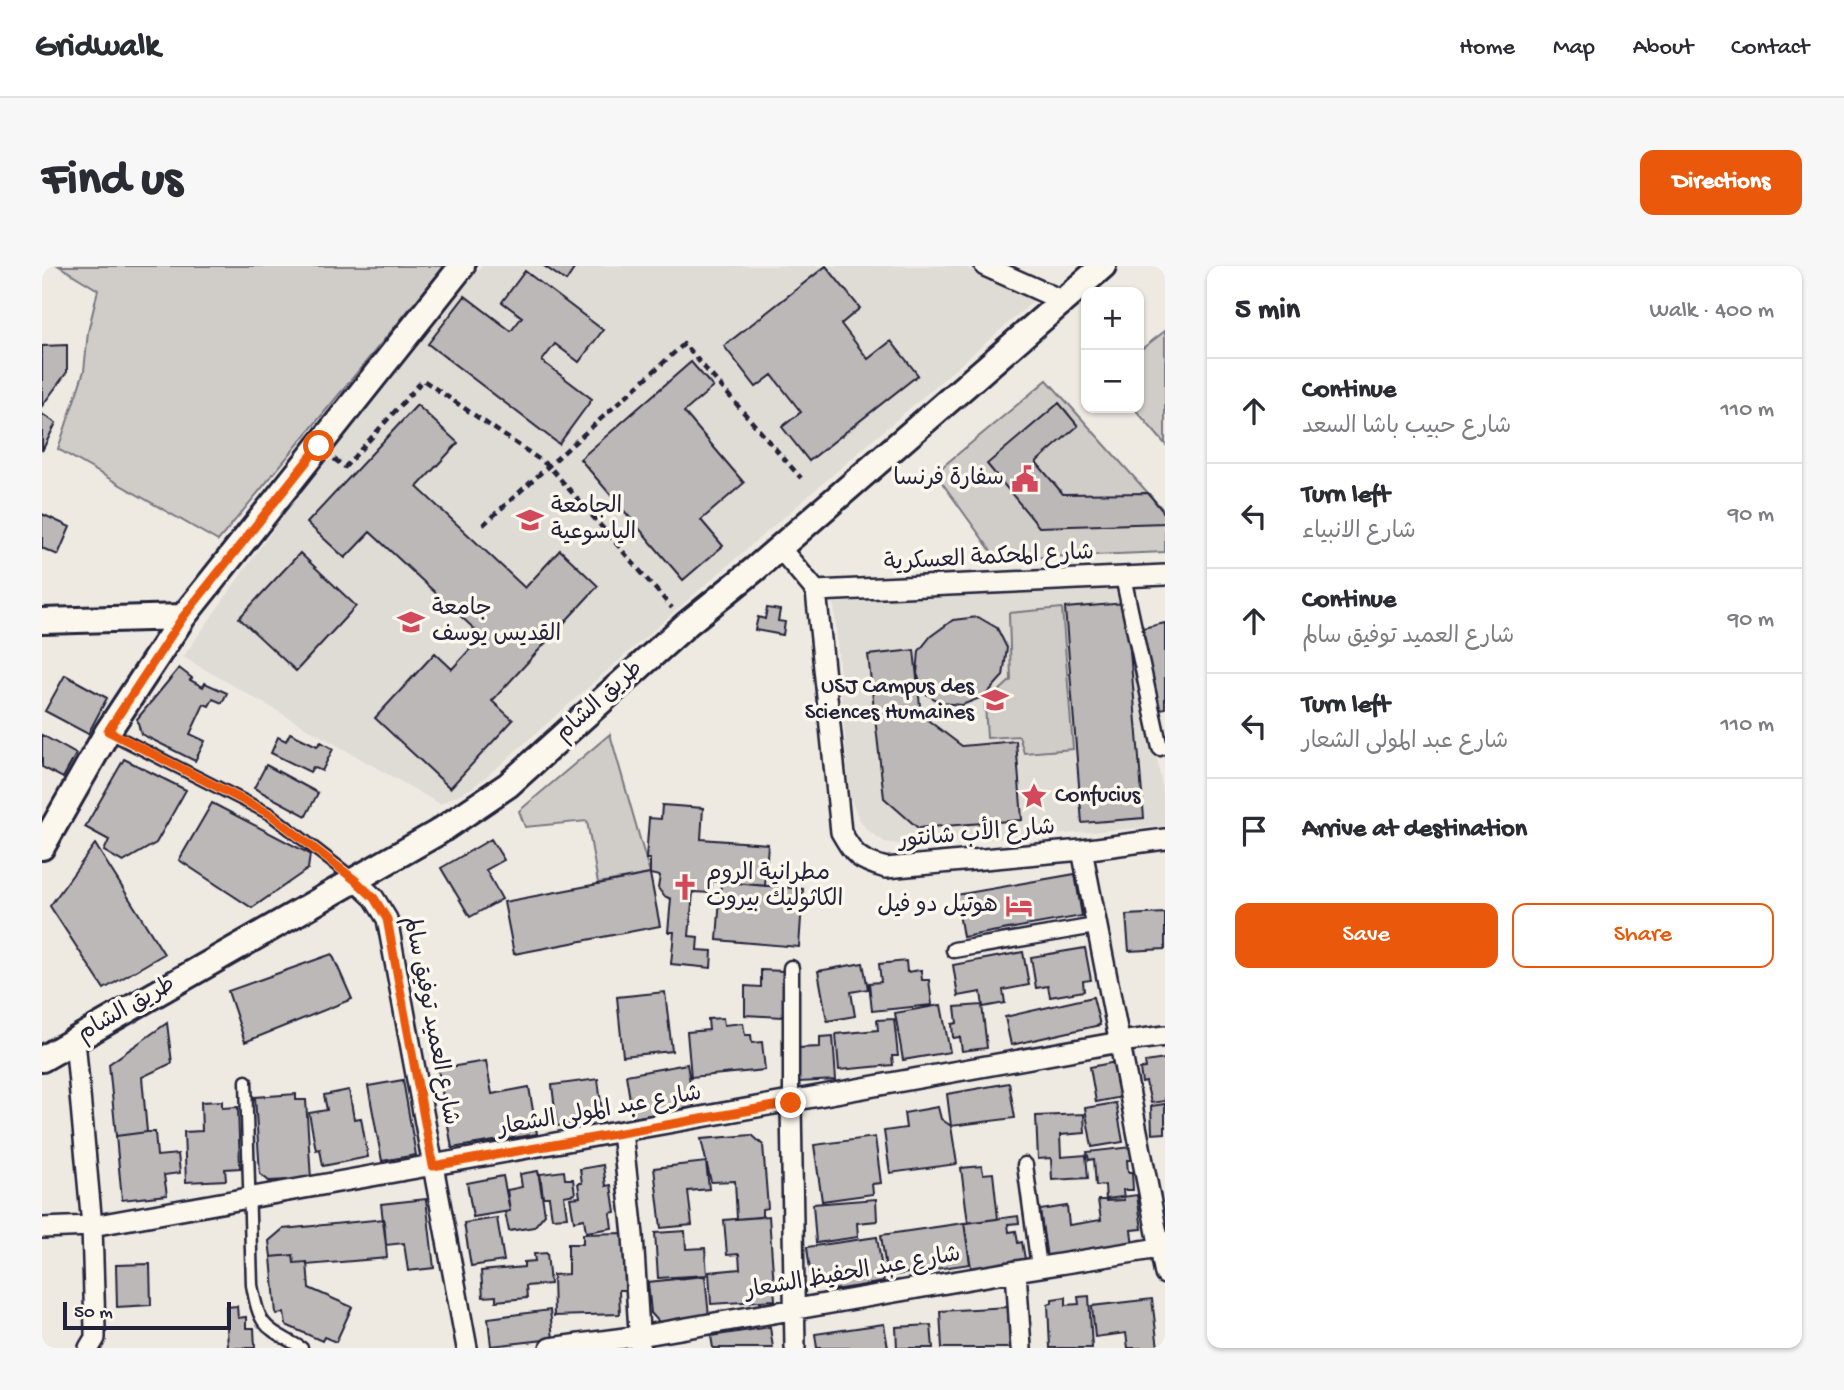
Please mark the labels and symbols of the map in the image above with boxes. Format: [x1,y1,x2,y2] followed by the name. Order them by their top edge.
[303,430,334,461] route start
[1010,464,1040,494] public building icon: سفارة فرنسا
[893,466,1004,493] place label: سفارة فرنسا
[551,494,636,547] place label: الجامعة الياسوعية
[515,505,545,535] school or university icon: الجامعة الياسوعية
[883,540,1095,578] street label: شارع المحكمة العسكرية
[432,596,561,649] place label: جامعة القديس يوسف
[396,607,426,637] school or university icon: جامعة القديس يوسف
[551,656,650,749] street label: طريق الشام
[805,674,975,727] place label: USJ Campus des Sciences Humaines
[980,685,1010,715] school or university icon: USJ Campus des Sciences Humaines
[1019,781,1049,811] place icon: Confucius
[1055,783,1141,810] place label: Confucius
[895,809,1056,855] street label: شارع الأب شانتور
[706,861,843,914] place label: مطرانية الروم الكاثوليك بيروت
[670,872,700,902] church icon: مطرانية الروم الكاثوليك بيروت
[1004,891,1034,921] hotel icon: هوتيل دو فيل
[877,893,998,920] place label: هوتيل دو فيل
[396,914,464,1128] street label: شارع العميد توفيق سالم
[74,971,181,1049] street label: طريق الشام
[494,1081,704,1144] street label: شارع عبد المولى الشعار
[775,1087,806,1118] route end
[741,1242,963,1307] street label: شارع عبد الحفيظ الشعار
[63,1299,231,1331] scale bar

